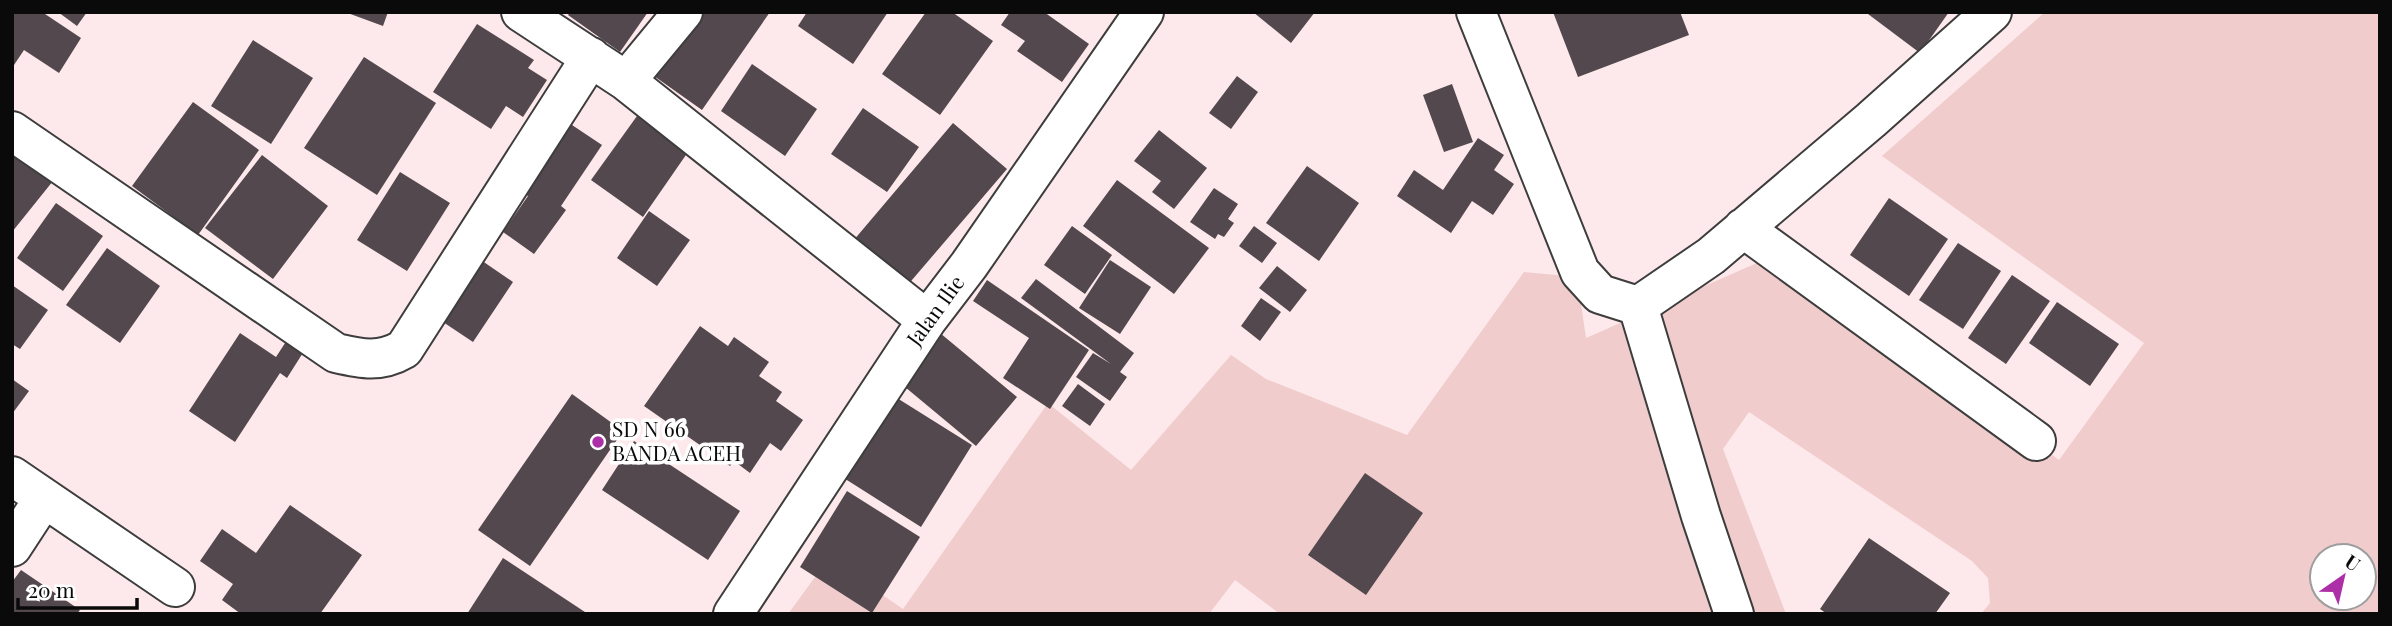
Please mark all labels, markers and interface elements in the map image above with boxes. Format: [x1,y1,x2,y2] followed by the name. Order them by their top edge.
[899,269,970,352] street label: Jalan Ilie
[612,414,741,466] place label: SD N 66 BANDA ACEH
[590,434,606,450] marker: SD N 66 BANDA ACEH
[2308,542,2378,612] north arrow
[2340,548,2366,577] text: U
[18,566,136,610] scale bar
[28,575,75,603] text: 20 m

